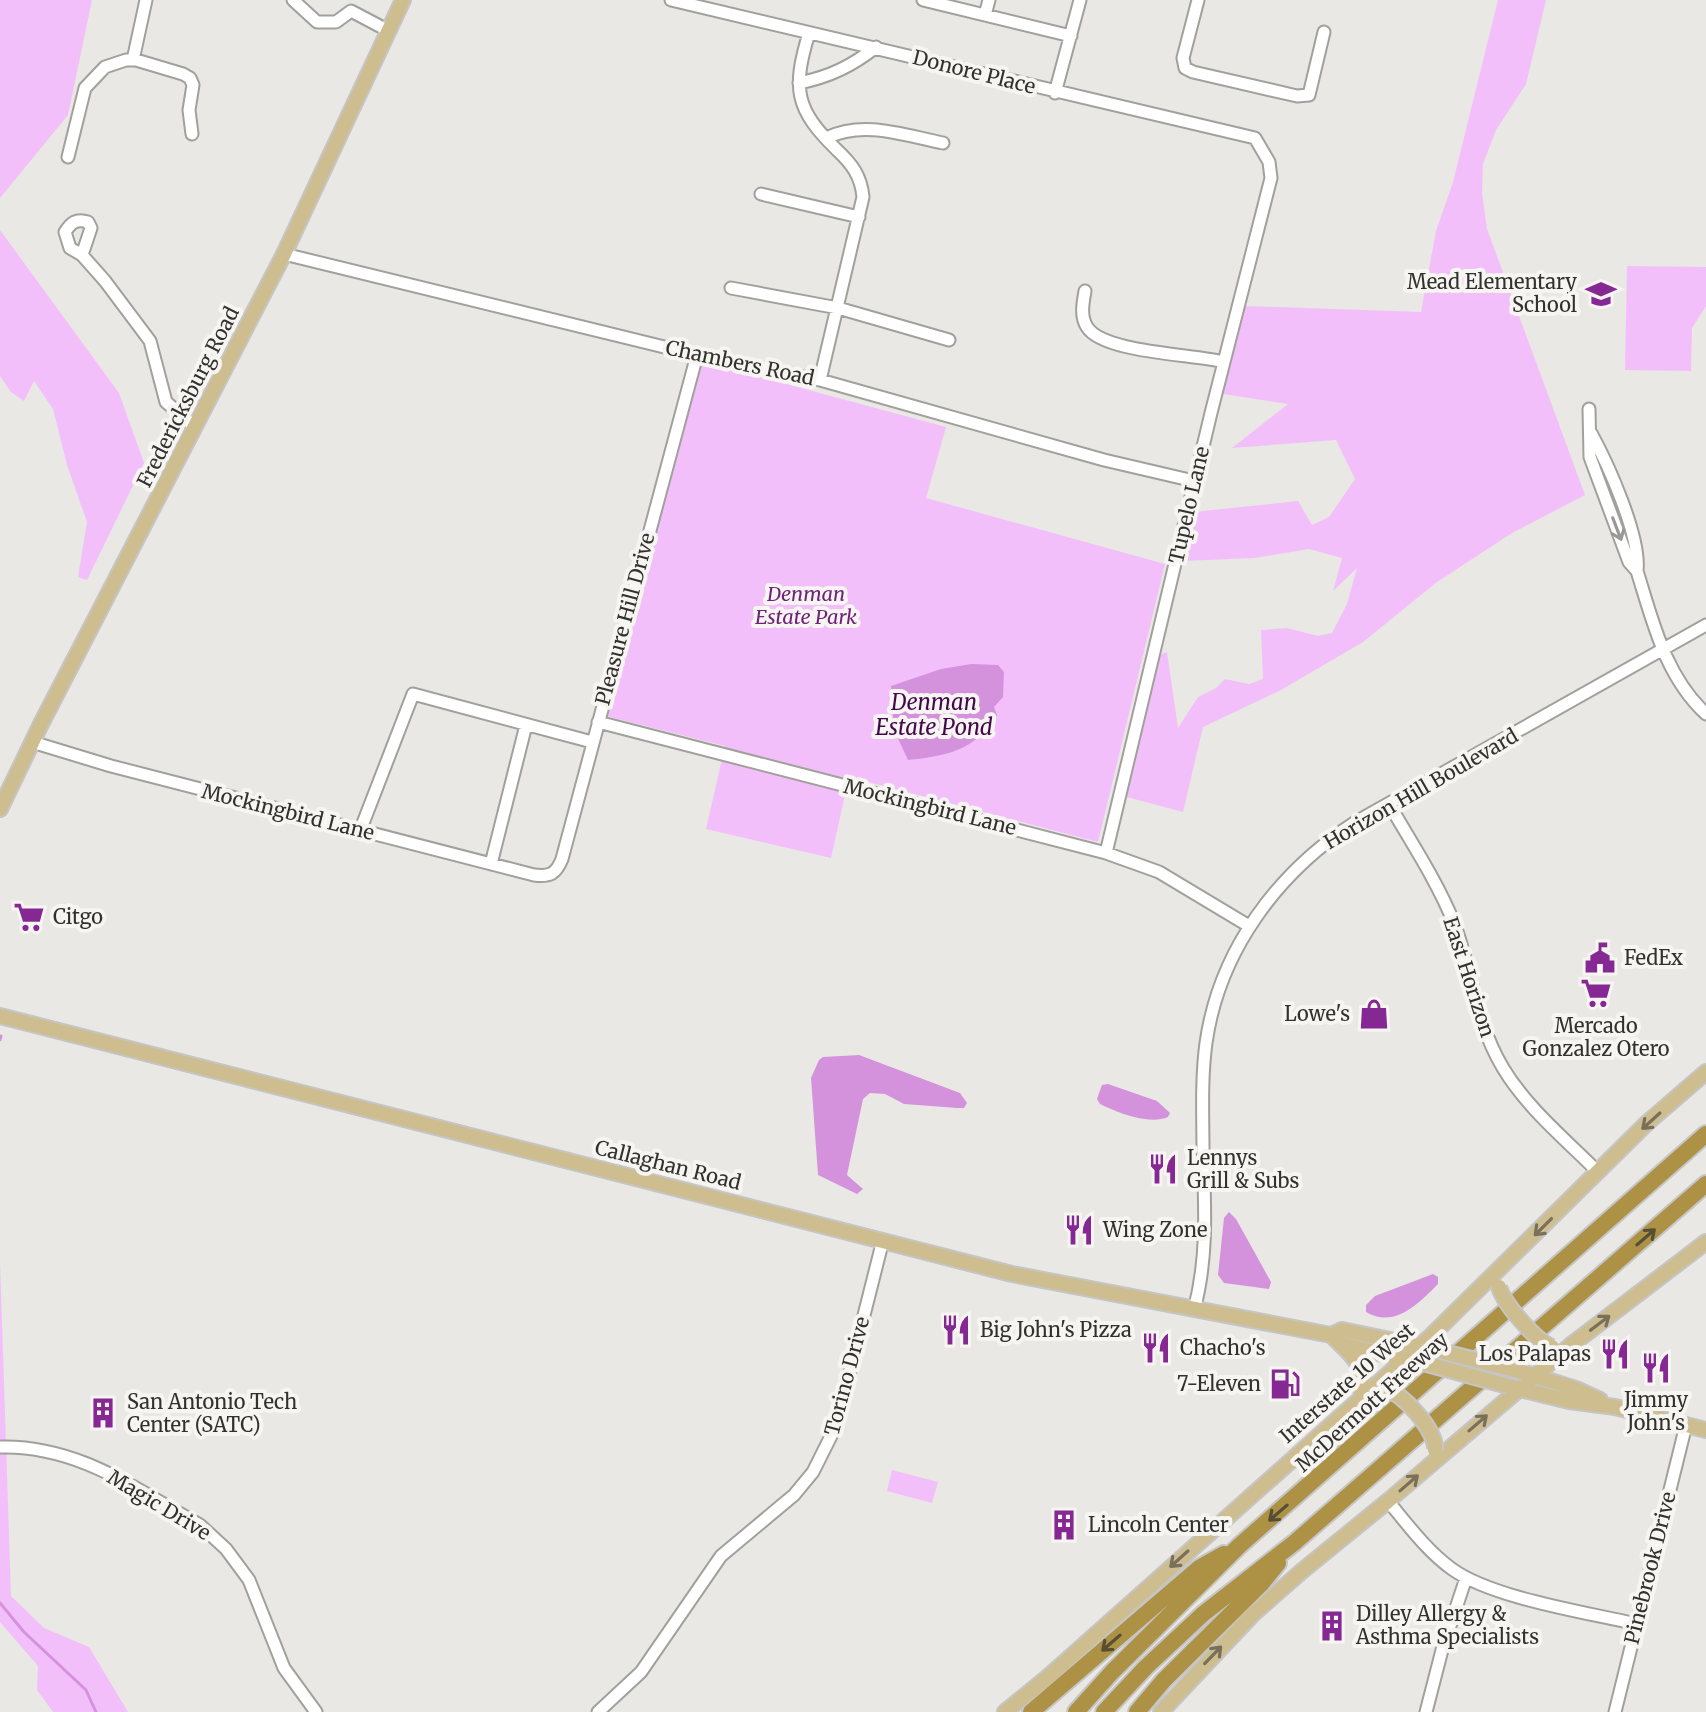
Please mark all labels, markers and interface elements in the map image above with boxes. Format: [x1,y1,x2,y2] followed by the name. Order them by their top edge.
[910,44,1038,99] street label: Donore Place
[1407,269,1577,317] place label: Mead Elementary School
[1584,277,1618,311] school or university icon: Mead Elementary School
[131,302,244,491] street label: Fredericksburg Road
[663,335,817,390] street label: Chambers Road
[1163,444,1214,566] street label: Tupelo Lane
[1610,516,1625,541] one-way arrow
[589,530,660,708] street label: Pleasure Hill Drive
[755,581,857,629] park label: Denman Estate Park
[875,688,993,741] water label: Denman Estate Pond
[1319,723,1522,854] street label: Horizon Hill Boulevard
[841,773,1019,840] street label: Mockingbird Lane
[199,778,377,845] street label: Mockingbird Lane
[12,900,46,934] supermarket icon: Citgo
[53,904,103,929] place label: Citgo
[1438,914,1501,1040] street label: East Horizon
[1583,941,1617,975] public building icon: FedEx
[1624,945,1683,970] place label: FedEx
[1579,976,1613,1010] supermarket icon: Mercado Gonzalez Otero
[1357,997,1391,1031] shop icon: Lowe's
[1284,1001,1350,1026] place label: Lowe's
[1523,1013,1670,1061] place label: Mercado Gonzalez Otero
[1641,1111,1661,1130] one-way arrow
[593,1134,744,1195] street label: Callaghan Road
[1187,1145,1299,1193] place label: Lennys Grill & Subs
[1146,1152,1180,1186] restaurant icon: Lennys Grill & Subs
[1062,1213,1096,1247] restaurant icon: Wing Zone
[1102,1217,1207,1242] place label: Wing Zone
[1534,1217,1553,1237] one-way arrow
[1635,1228,1655,1246] one-way arrow
[939,1313,973,1347] restaurant icon: Big John's Pizza
[819,1314,874,1438] street label: Torino Drive
[1589,1314,1610,1331] one-way arrow
[980,1317,1132,1342] place label: Big John's Pizza
[1274,1317,1419,1448] street label: Interstate 10 West
[1290,1326,1453,1477] street label: McDermott Freeway
[1139,1331,1173,1365] restaurant icon: Chacho's
[1180,1335,1266,1360] place label: Chacho's
[1598,1337,1632,1371] restaurant icon: Los Palapas
[1479,1341,1591,1366] place label: Los Palapas
[1639,1351,1673,1385] restaurant icon: Jimmy John's
[1268,1367,1302,1401] fuel station icon: 7-Eleven
[1177,1371,1261,1396] place label: 7-Eleven
[1623,1387,1688,1435] place label: Jimmy John's
[127,1389,297,1437] place label: San Antonio Tech Center (SATC)
[86,1396,120,1430] building icon: San Antonio Tech Center (SATC)
[1468,1414,1488,1432] one-way arrow
[103,1464,215,1545] street label: Magic Drive
[1398,1475,1418,1493] one-way arrow
[1618,1489,1681,1647] street label: Pinebrook Drive
[1268,1504,1289,1522] one-way arrow
[1047,1508,1081,1542] building icon: Lincoln Center
[1088,1512,1229,1537] place label: Lincoln Center
[1169,1549,1189,1567] one-way arrow
[1355,1601,1539,1649] place label: Dilley Allergy & Asthma Specialists
[1315,1609,1349,1643] building icon: Dilley Allergy & Asthma Specialists
[1101,1634,1121,1652] one-way arrow
[1204,1645,1223,1665] one-way arrow

